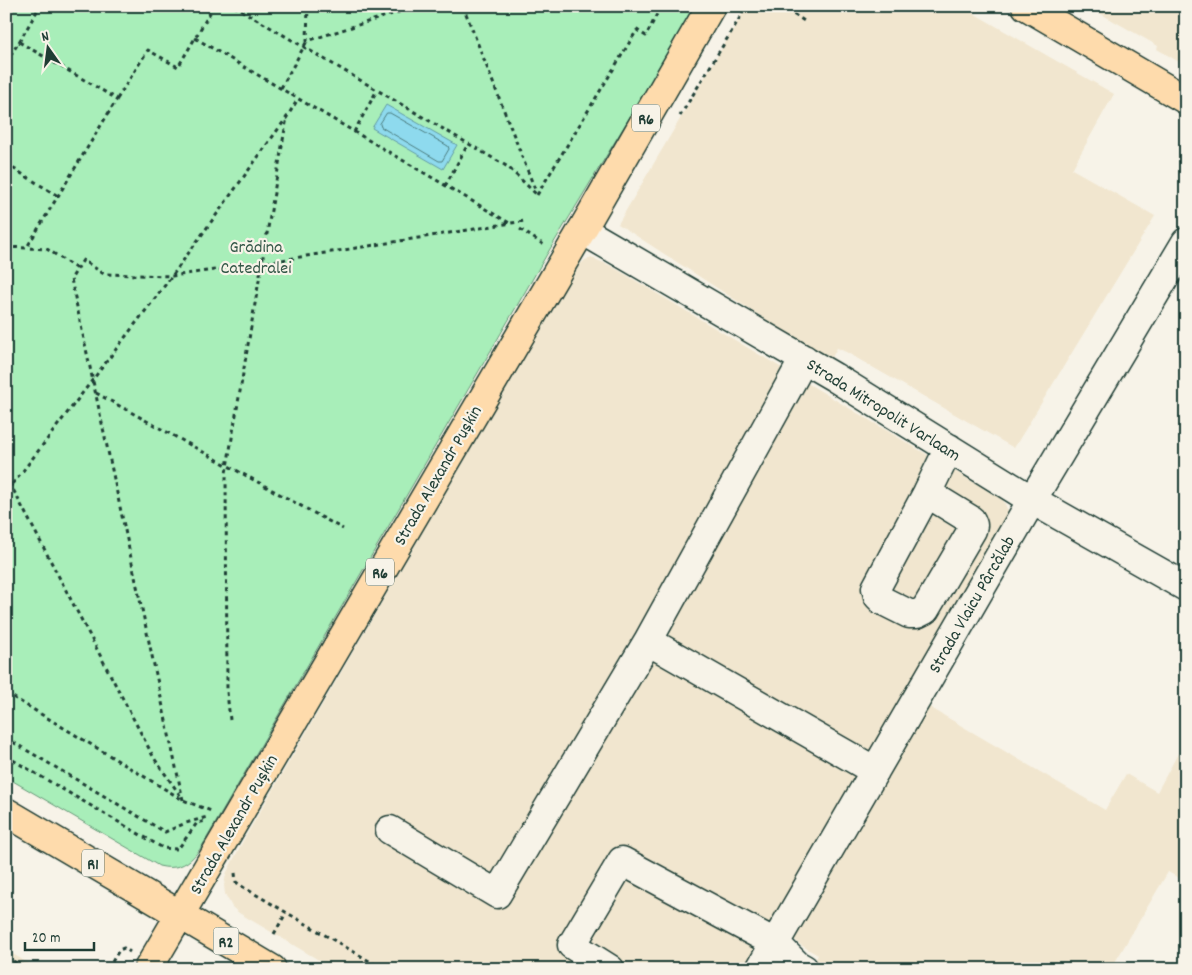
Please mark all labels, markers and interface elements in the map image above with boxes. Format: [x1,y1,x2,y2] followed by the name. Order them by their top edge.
[22,22,72,72] north arrow
[40,27,51,48] text: N
[632,105,660,132] road number: R6
[221,236,291,282] park label: Grădina Catedralei
[801,353,965,469] street label: Strada Mitropolit Varlaam
[389,402,489,551] street label: Strada Alexandr Pușkin
[924,532,1023,679] street label: Strada Vlaicu Pârcălab
[366,558,394,586] road number: R6
[185,751,285,900] street label: Strada Alexandr Pușkin
[82,850,104,876] road number: R1
[25,920,94,952] scale bar
[32,928,60,950] text: 20 m
[214,928,238,954] road number: R2

